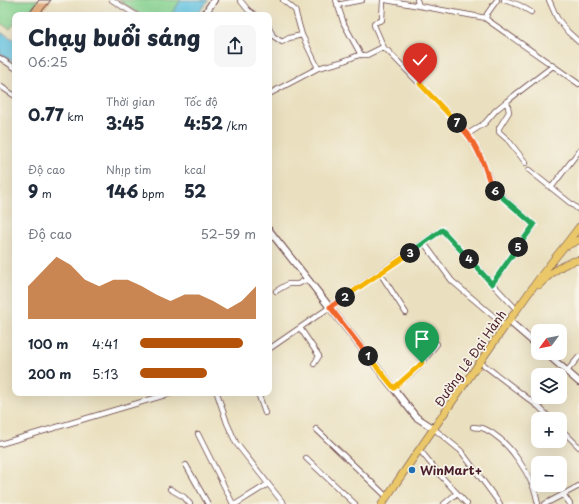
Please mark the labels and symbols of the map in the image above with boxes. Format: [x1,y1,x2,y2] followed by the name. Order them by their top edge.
[403,43,437,84] pin
[447,113,467,133] pin: 7
[485,181,505,201] pin: 6
[508,237,528,257] pin: 5
[400,243,420,263] pin: 3
[459,249,479,269] pin: 4
[335,287,355,307] pin: 2
[430,306,510,410] street label: Đường Lê Đại Hành
[405,322,439,363] pin
[531,324,567,360] north arrow
[358,346,378,366] pin: 1
[420,461,482,479] place label: WinMart+
[407,465,417,475] marker: WinMart+

